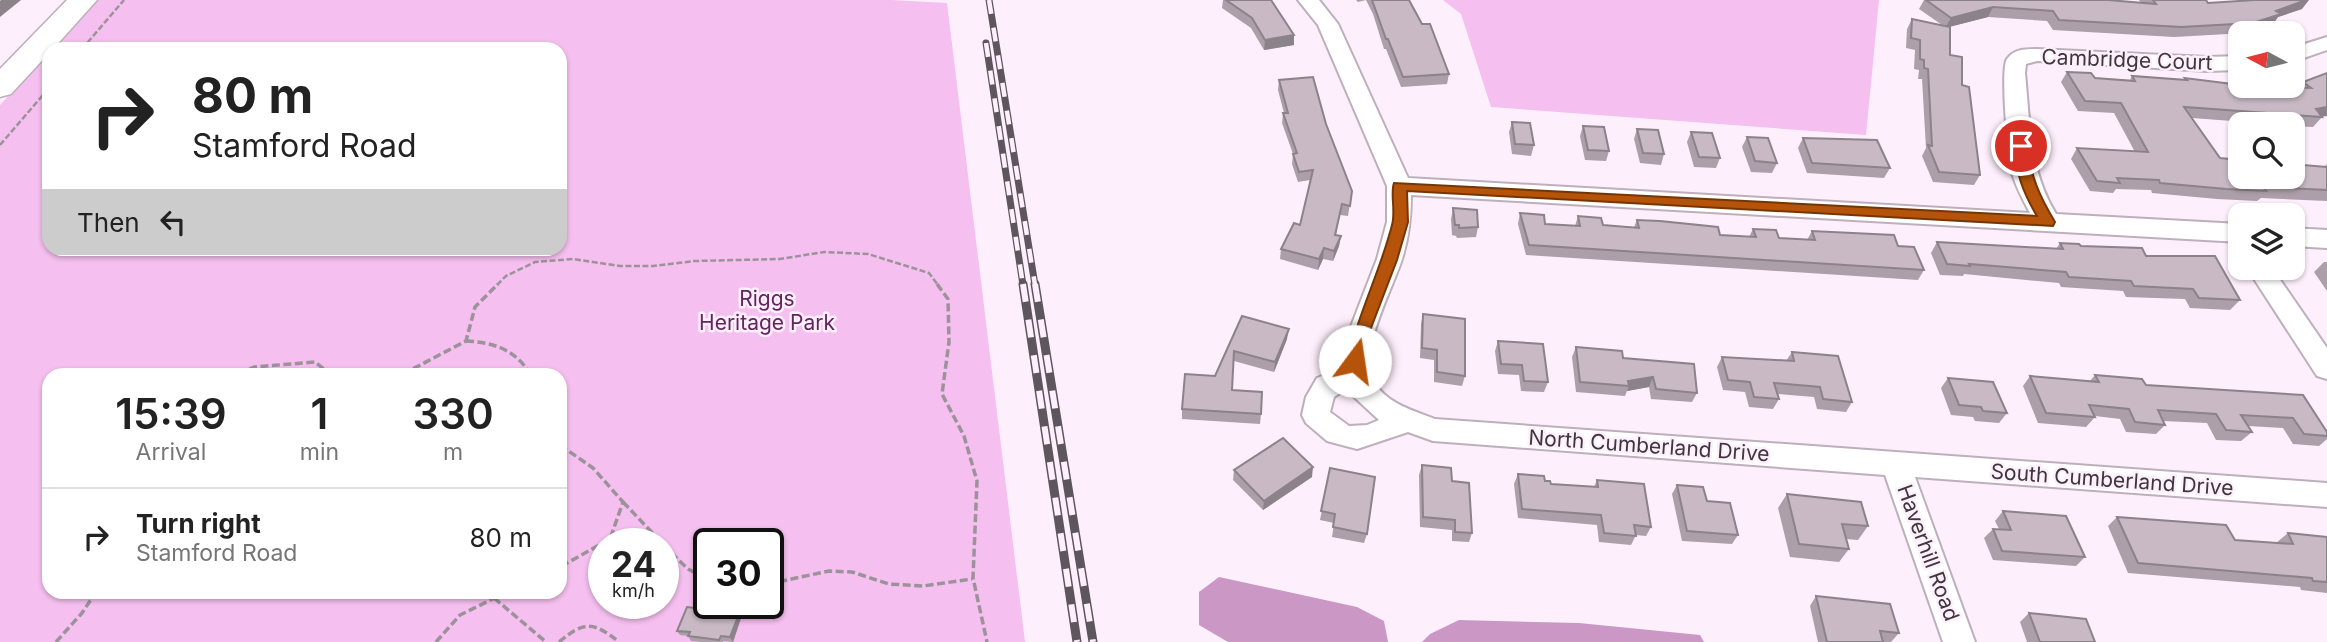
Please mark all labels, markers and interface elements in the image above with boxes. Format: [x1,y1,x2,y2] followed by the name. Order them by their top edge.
[2228,21,2305,98] north arrow
[2228,21,2305,280] map controls
[2041,44,2213,75] street label: Cambridge Court
[192,66,313,125] text: 80 m
[77,70,168,161] icon: right
[2228,112,2305,189] button: search
[1991,116,2051,176] pin
[192,126,417,165] text: Stamford Road
[2002,127,2040,165] icon: arrive
[154,203,192,241] icon: left
[2228,203,2305,280] button: layers
[77,207,140,238] text: Then
[699,286,835,335] park label: Riggs Heritage Park
[1318,324,1392,398] position arrow
[115,388,227,439] text: 15:39
[311,388,328,439] text: 1
[413,388,494,439] text: 330
[1528,425,1770,466] street label: North Cumberland Drive
[136,438,206,466] text: Arrival
[300,438,339,466] text: min
[443,438,463,466] text: m
[1990,459,2234,500] street label: South Cumberland Drive
[1892,481,1965,624] street label: Haverhill Road
[136,508,261,539] text: Turn right
[77,518,115,556] icon: right
[469,522,532,553] text: 80 m
[693,528,784,619] speed limit sign: 30
[136,539,297,567] text: Stamford Road
[611,543,656,585] text: 24
[612,580,655,601] text: km/h

